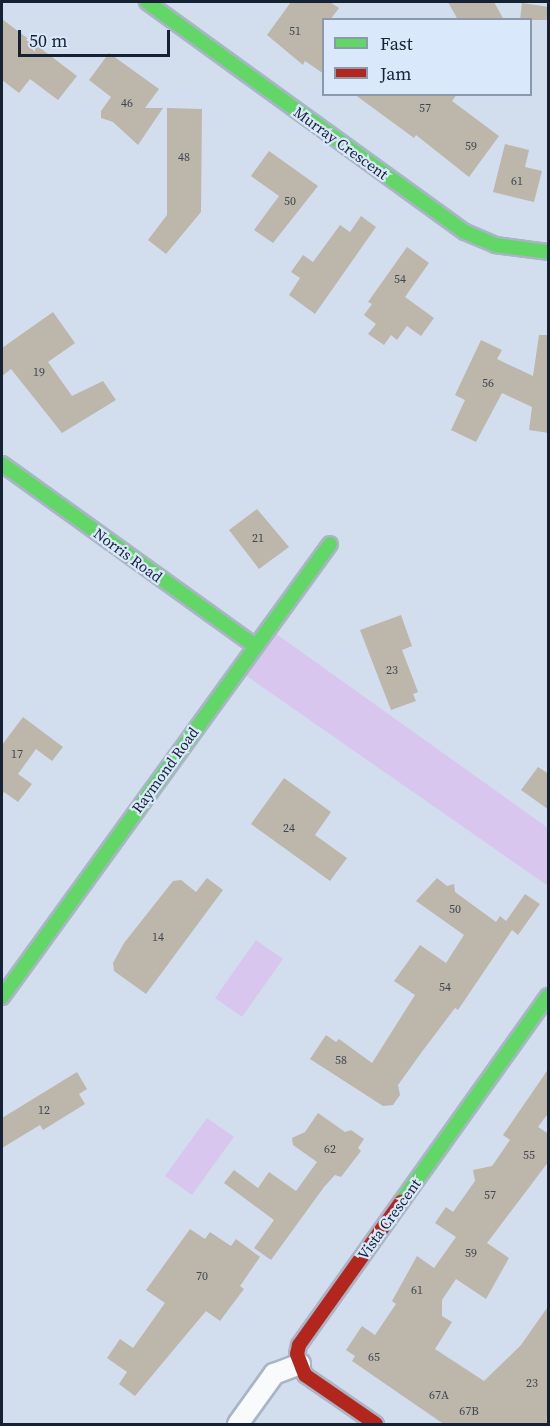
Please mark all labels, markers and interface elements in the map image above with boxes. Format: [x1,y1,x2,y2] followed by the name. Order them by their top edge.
[21,18,172,56] scale bar
[322,18,532,96] legend
[289,25,301,39] house number: 51
[29,28,67,53] text: 50 m
[380,31,413,56] text: Fast
[380,61,412,86] text: Jam
[121,97,133,111] house number: 46
[419,102,431,116] house number: 57
[290,103,392,183] street label: Murray Crescent
[465,140,477,154] house number: 59
[178,151,190,165] house number: 48
[511,175,523,189] house number: 61
[284,195,296,209] house number: 50
[394,273,406,287] house number: 54
[33,366,45,380] house number: 19
[482,377,494,391] house number: 56
[90,524,166,586] street label: Norris Road
[252,532,264,546] house number: 21
[386,664,398,678] house number: 23
[128,724,202,816] street label: Raymond Road
[11,748,23,762] house number: 17
[283,822,295,836] house number: 24
[449,903,461,917] house number: 50
[152,931,164,945] house number: 14
[439,981,451,995] house number: 54
[335,1054,347,1068] house number: 58
[38,1104,50,1118] house number: 12
[324,1143,336,1157] house number: 62
[523,1149,535,1163] house number: 55
[354,1175,424,1263] street label: Vista Crescent
[484,1189,496,1203] house number: 57
[465,1247,477,1261] house number: 59
[196,1270,208,1284] house number: 70
[411,1284,423,1298] house number: 61
[368,1351,380,1365] house number: 65
[526,1377,538,1391] house number: 23
[429,1389,449,1403] house number: 67A
[459,1405,479,1419] house number: 67B

